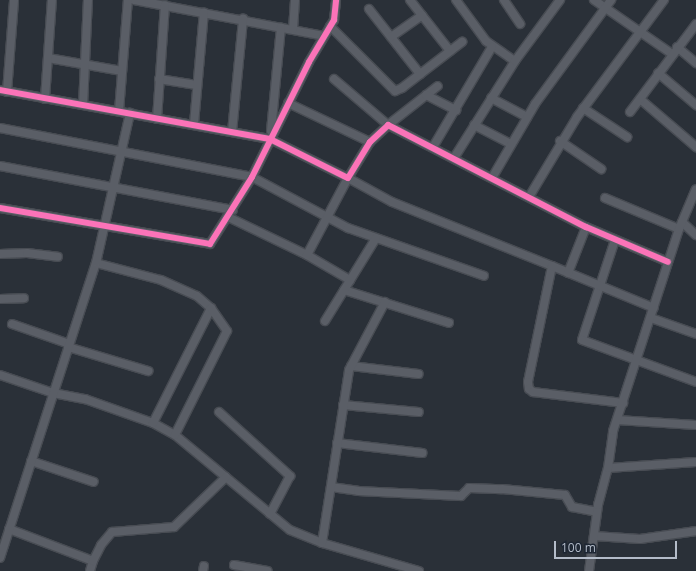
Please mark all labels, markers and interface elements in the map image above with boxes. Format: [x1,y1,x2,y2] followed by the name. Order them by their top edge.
[556,533,679,559] scale bar
[561,539,596,556] text: 100 m

